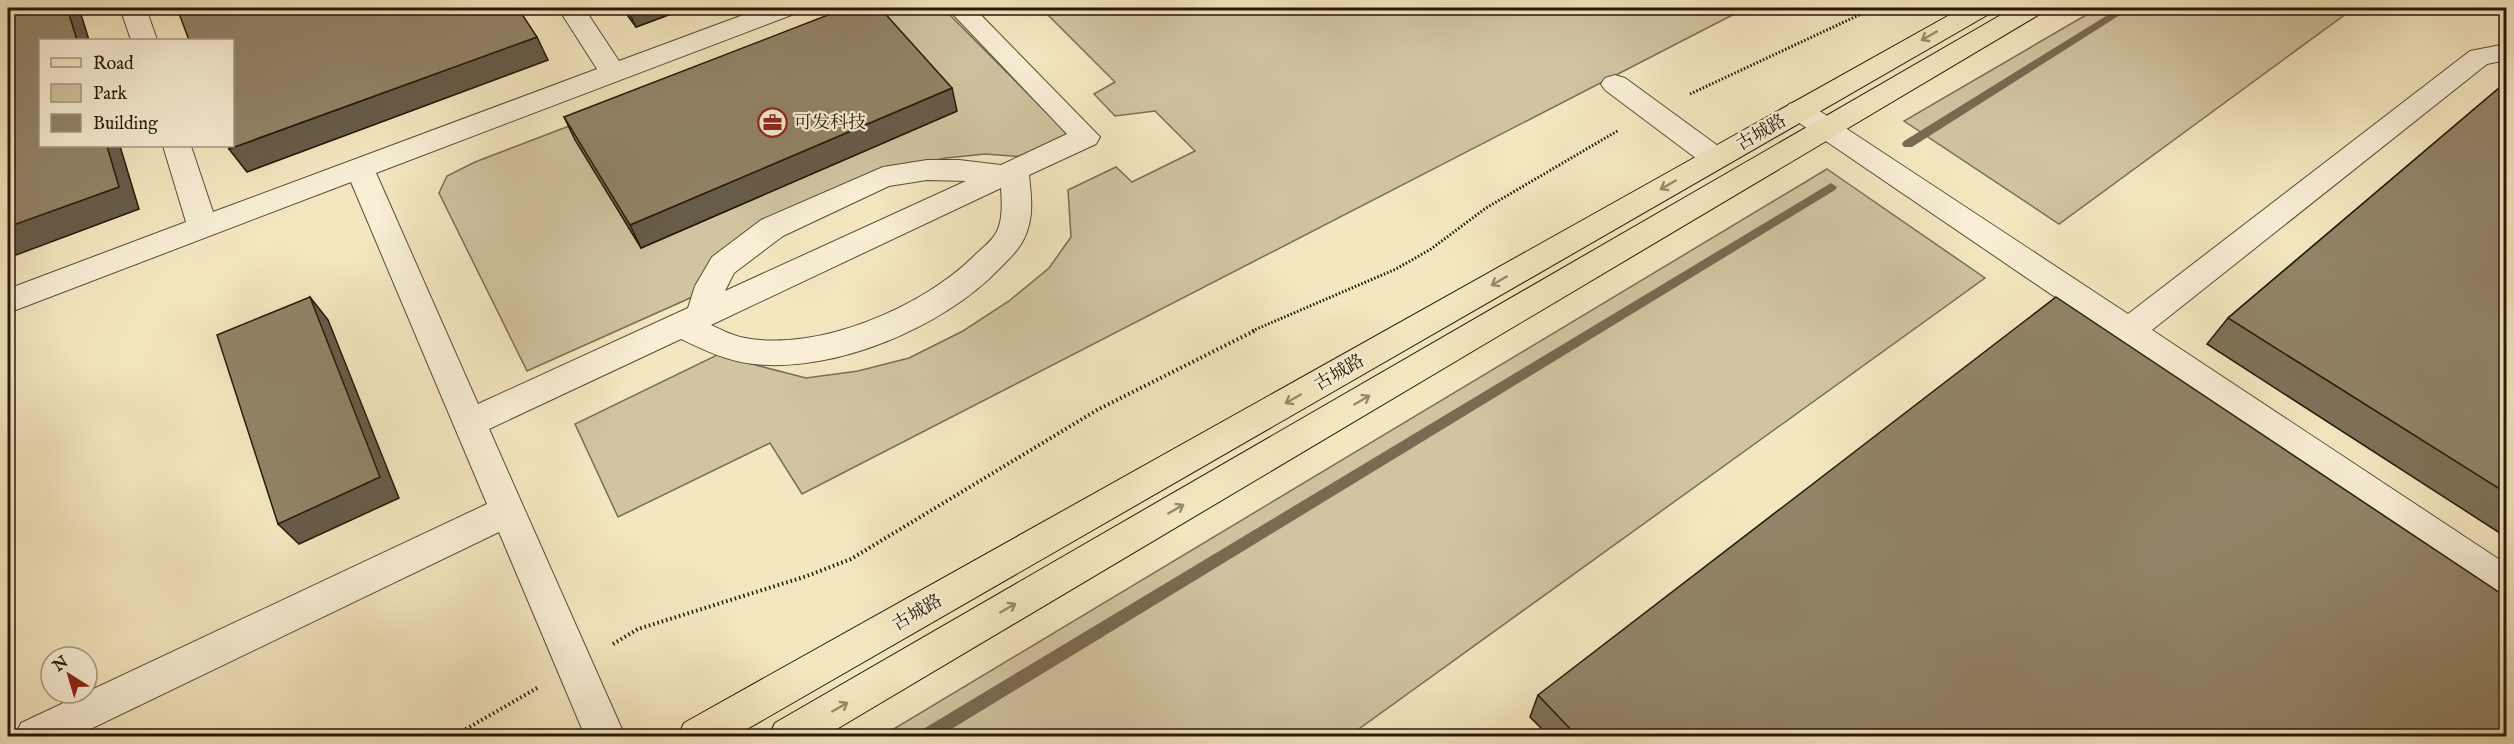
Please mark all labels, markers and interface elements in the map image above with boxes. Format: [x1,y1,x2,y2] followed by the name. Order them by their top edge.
[1921,31,1938,43] one-way arrow
[39,39,234,147] legend
[93,53,134,76] text: Road
[93,83,128,106] text: Park
[757,106,789,138] office icon: 可发科技
[1733,110,1791,157] street label: 古城路
[794,112,866,135] place label: 可发科技
[93,113,158,136] text: Building
[1660,179,1677,191] one-way arrow
[1491,276,1508,288] one-way arrow
[1311,350,1369,397] street label: 古城路
[1285,393,1302,405] one-way arrow
[1353,394,1370,406] one-way arrow
[1167,503,1184,515] one-way arrow
[889,590,947,637] street label: 古城路
[999,602,1016,614] one-way arrow
[39,645,99,705] north arrow
[49,652,73,677] text: N
[831,701,848,713] one-way arrow

